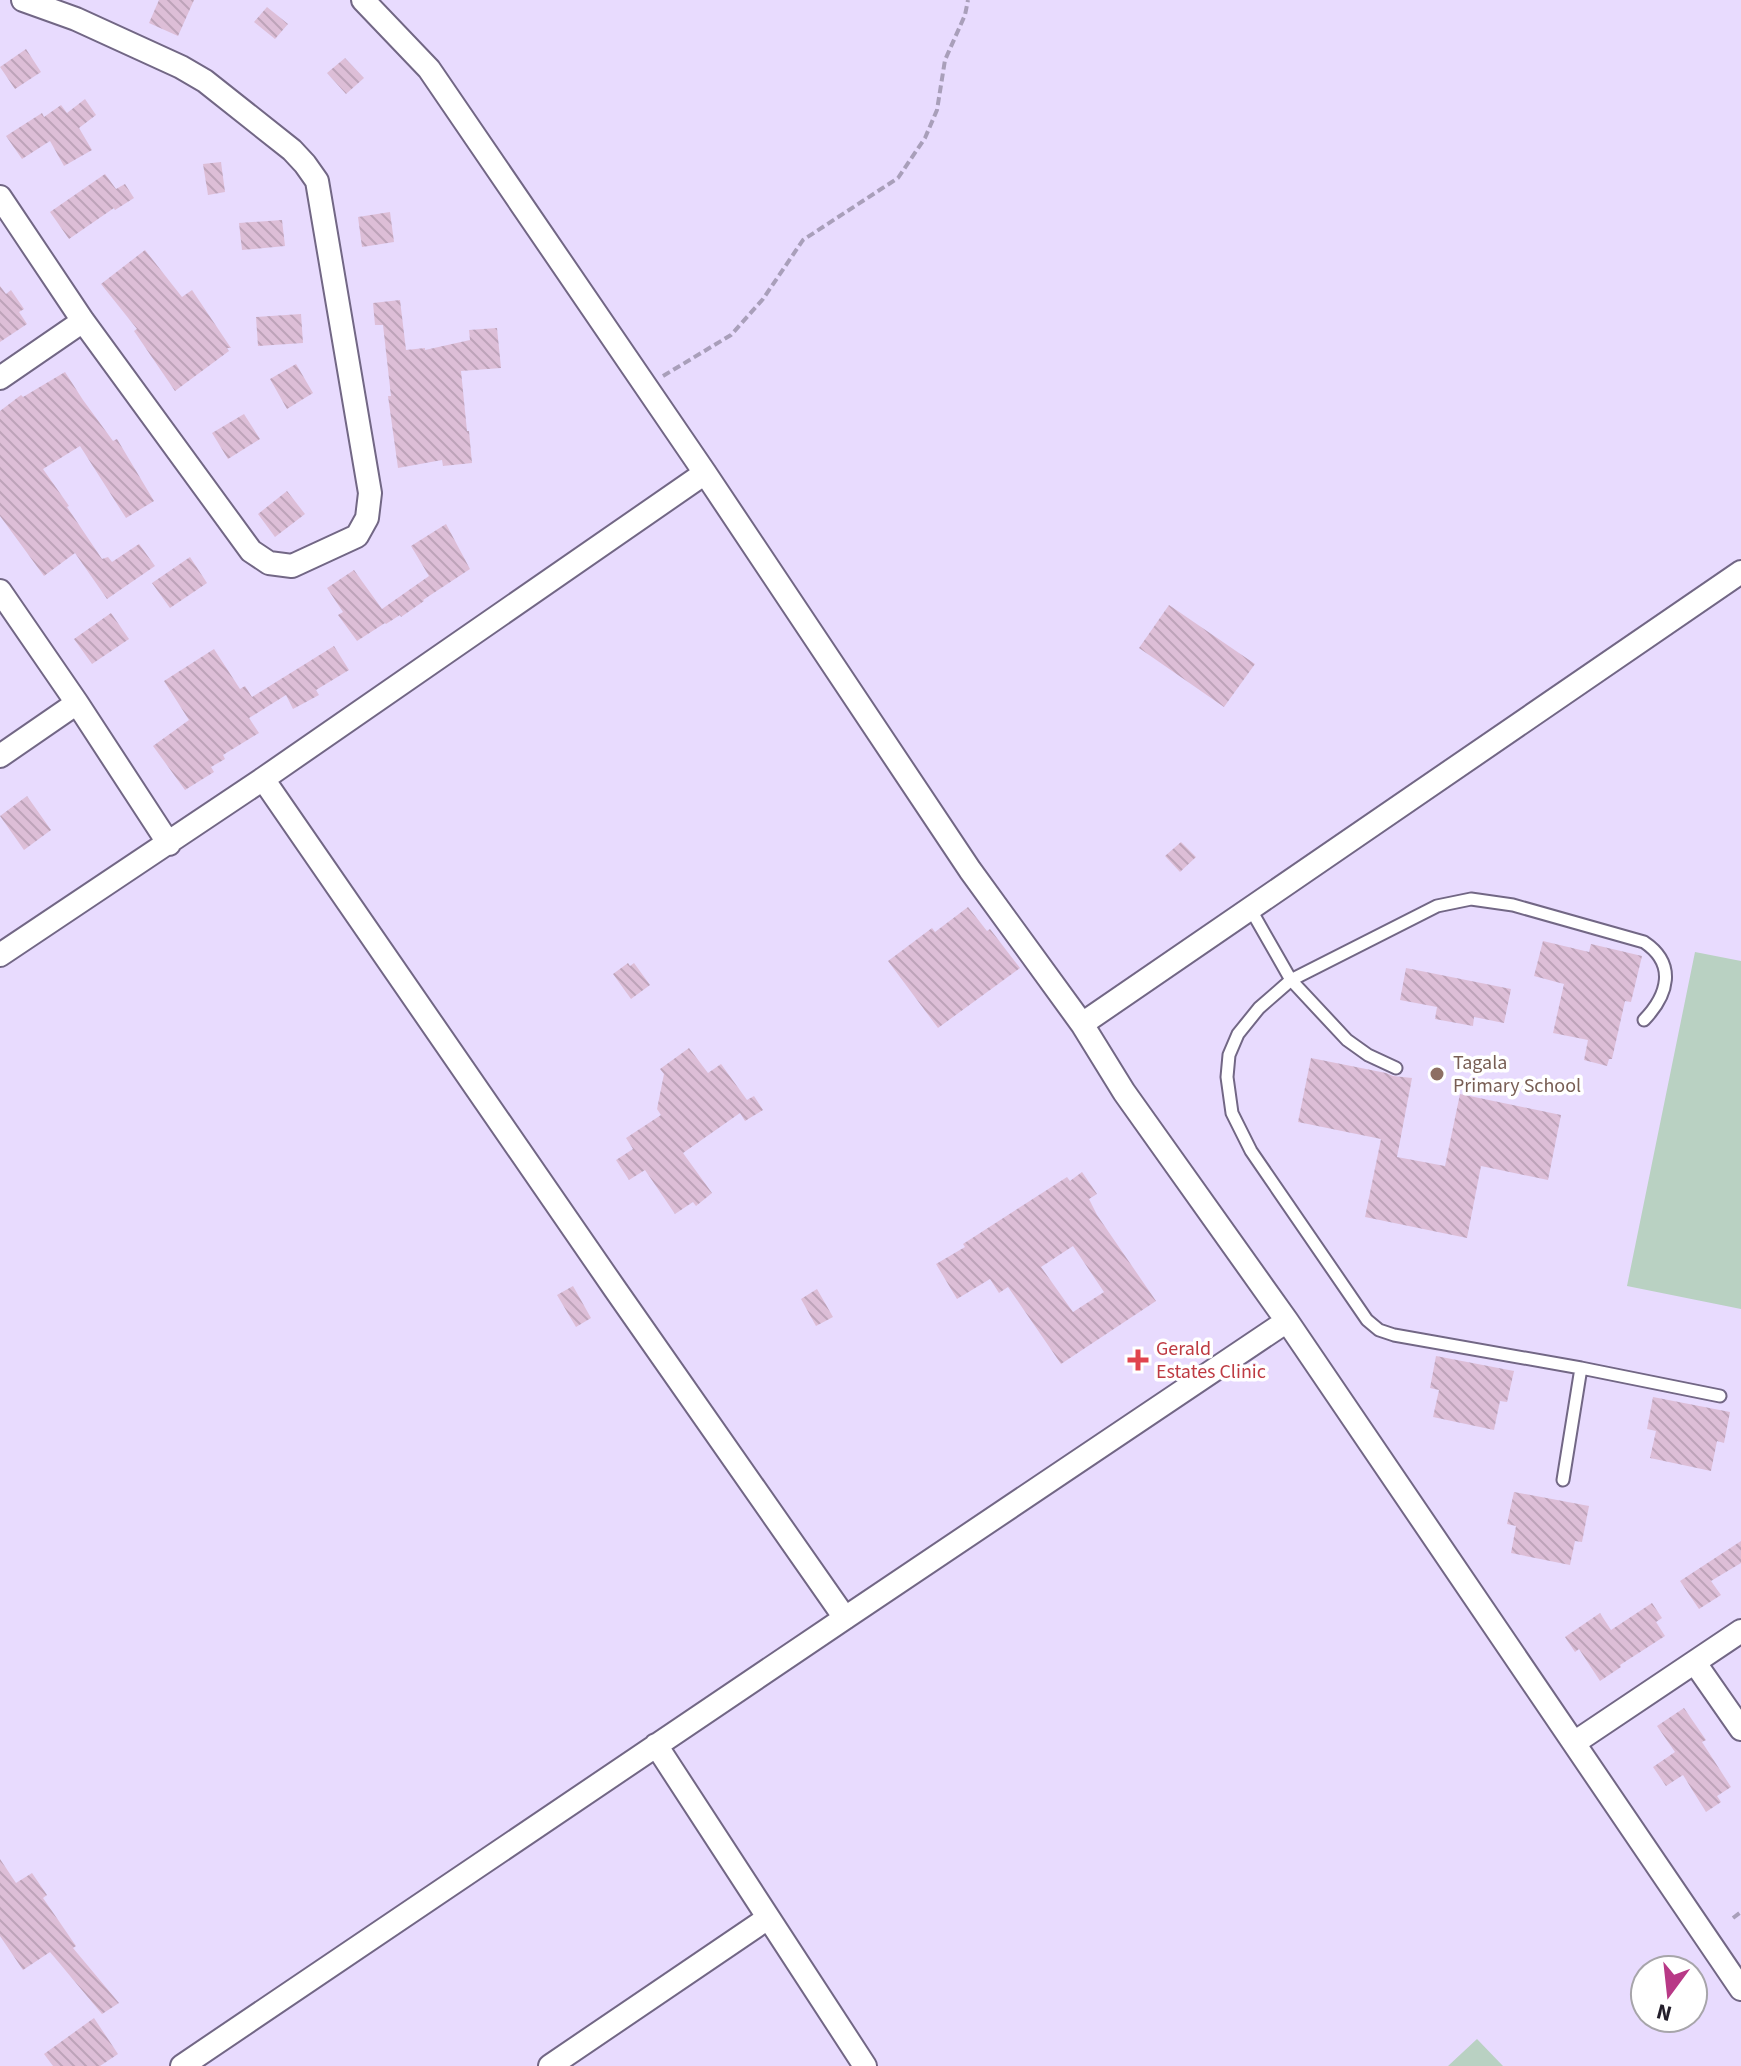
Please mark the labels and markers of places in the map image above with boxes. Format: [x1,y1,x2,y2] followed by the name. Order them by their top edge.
[1453,1049,1581,1100] place label: Tagala Primary School
[1428,1065,1446,1083] marker: Tagala Primary School
[1156,1335,1266,1386] place label: Gerald Estates Clinic
[1127,1349,1149,1371] marker: Gerald Estates Clinic

